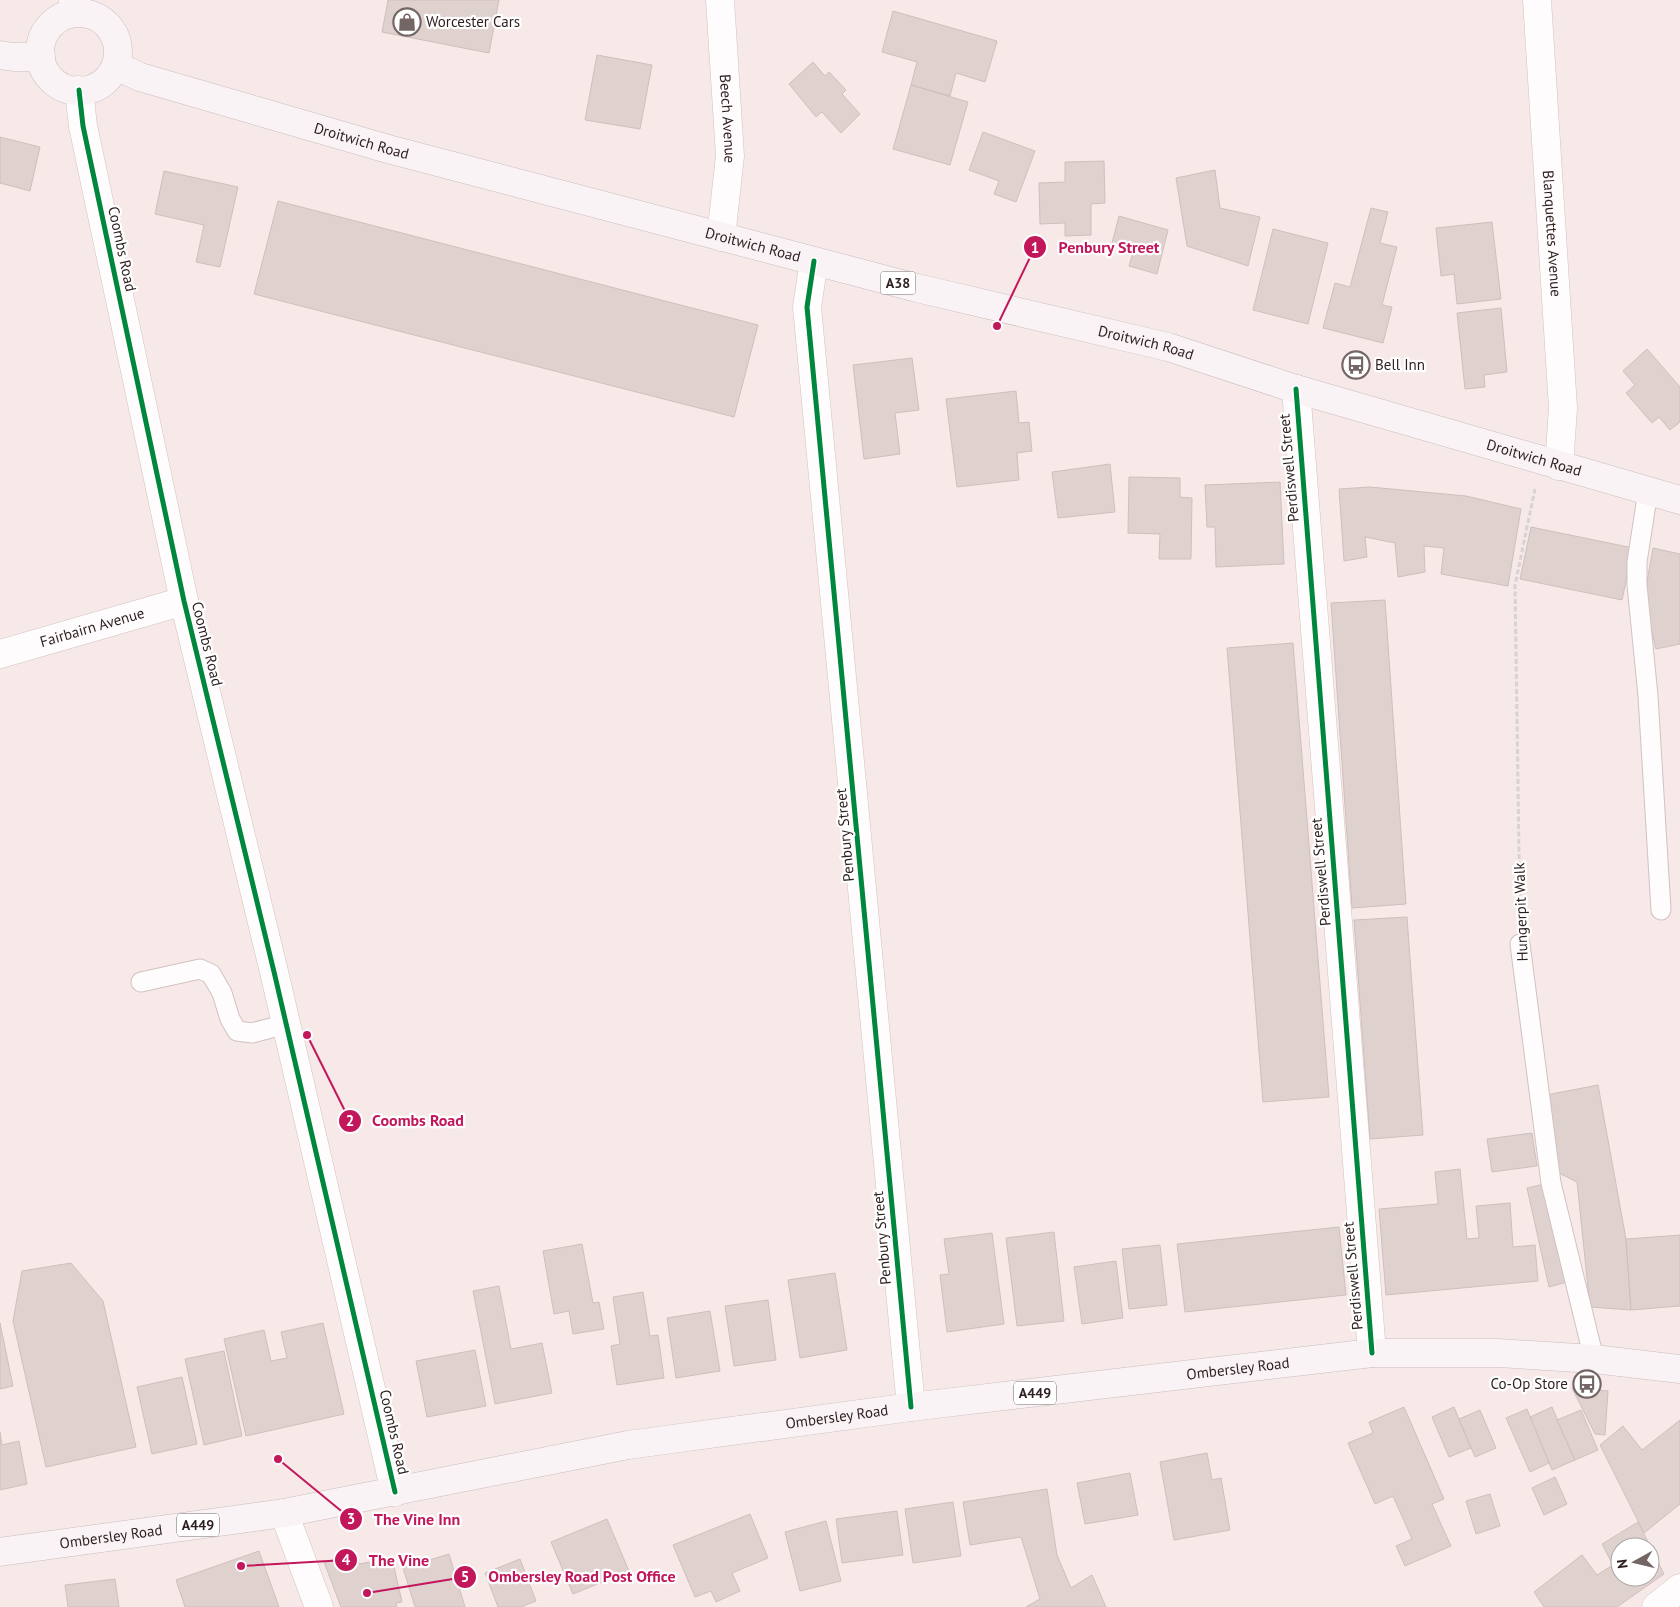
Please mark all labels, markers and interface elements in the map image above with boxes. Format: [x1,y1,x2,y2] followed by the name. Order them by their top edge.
[392,7,422,37] shop icon: Worcester Cars
[426,12,520,31] place label: Worcester Cars
[716,74,740,164] street label: Beech Avenue
[312,118,411,163] street label: Droitwich Road
[1539,170,1566,297] street label: Blanquettes Avenue
[104,205,141,293] street label: Coombs Road
[703,223,803,266] street label: Droitwich Road
[1023,232,1169,263] callout: Penbury Street
[1059,237,1160,257] text: Penbury Street
[1031,238,1039,257] text: 1
[880,272,916,294] road number: A38
[1096,321,1196,364] street label: Droitwich Road
[1341,350,1371,380] bus stop icon: Bell Inn
[1375,355,1425,374] place label: Bell Inn
[1274,413,1303,523] street label: Perdiswell Street
[1484,435,1584,480] street label: Droitwich Road
[188,600,227,688] street label: Coombs Road
[38,603,146,651] street label: Fairbairn Avenue
[831,788,858,883] street label: Penbury Street
[1306,817,1335,927] street label: Perdiswell Street
[1509,861,1532,962] street label: Hungerpit Walk
[337,1105,474,1136] callout: Coombs Road
[372,1110,464,1130] text: Coombs Road
[346,1111,354,1130] text: 2
[868,1191,895,1286] street label: Penbury Street
[1338,1221,1367,1331] street label: Perdiswell Street
[1185,1353,1290,1384] street label: Ombersley Road
[1572,1369,1602,1399] bus stop icon: Co-Op Store
[1490,1374,1568,1393] place label: Co-Op Store
[1014,1382,1056,1405] road number: A449
[376,1388,413,1476] street label: Coombs Road
[784,1400,889,1433] street label: Ombersley Road
[339,1504,471,1535] callout: The Vine Inn
[347,1509,355,1528] text: 3
[374,1509,460,1529] text: The Vine Inn
[177,1514,219,1536] road number: A449
[58,1520,163,1553] street label: Ombersley Road
[1610,1537,1660,1587] north arrow
[333,1545,439,1576] callout: The Vine
[342,1550,351,1569] text: 4
[369,1550,429,1570] text: The Vine
[1613,1558,1632,1570] text: N
[453,1561,686,1592] callout: Ombersley Road Post Office
[488,1566,676,1586] text: Ombersley Road Post Office
[461,1567,469,1586] text: 5

